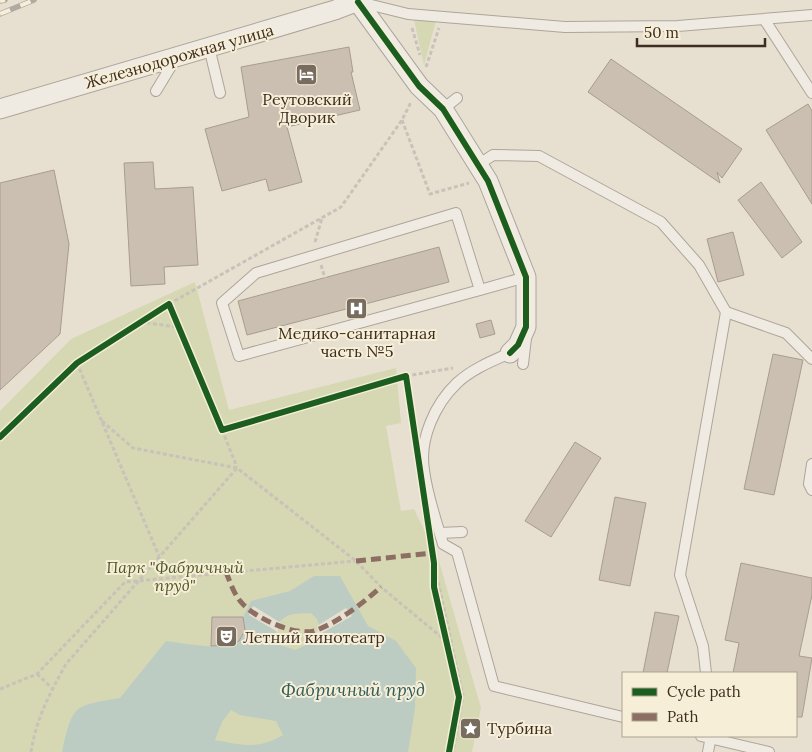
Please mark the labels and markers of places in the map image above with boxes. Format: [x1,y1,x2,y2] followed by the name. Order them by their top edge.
[295,63,319,87] hotel icon: Реутовский Дворик
[262,89,352,127] place label: Реутовский Дворик
[345,297,369,321] hospital icon: Медико-санитарная часть №5
[278,323,436,361] place label: Медико-санитарная часть №5
[215,625,239,649] theatre icon: Летний кинотеатр
[243,627,385,647] place label: Летний кинотеатр
[459,716,483,740] place icon: Турбина
[487,718,552,738] place label: Турбина

